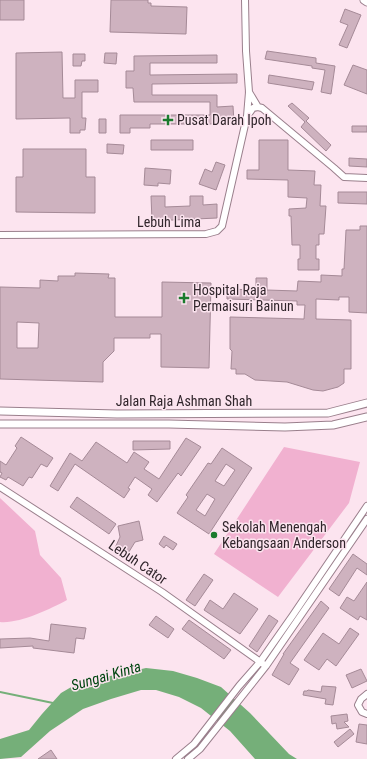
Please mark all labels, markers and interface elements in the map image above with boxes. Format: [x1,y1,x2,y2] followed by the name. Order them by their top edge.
[177,112,272,128] place label: Pusat Darah Ipoh
[162,114,174,126] marker: Pusat Darah Ipoh
[137,214,201,230] street label: Lebuh Lima
[193,282,294,314] place label: Hospital Raja Permaisuri Bainun
[178,292,190,304] marker: Hospital Raja Permaisuri Bainun
[116,393,252,409] street label: Jalan Raja Ashman Shah
[222,519,346,551] place label: Sekolah Menengah Kebangsaan Anderson
[209,530,219,540] marker: Sekolah Menengah Kebangsaan Anderson
[106,537,170,587] street label: Lebuh Cator
[69,657,143,695] water label: Sungai Kinta

